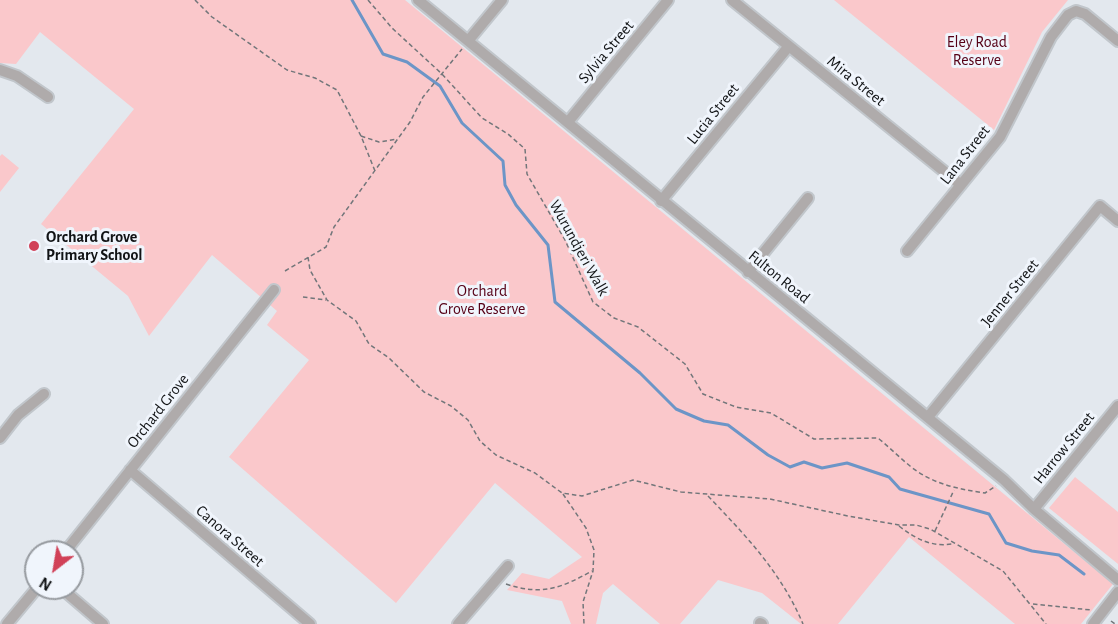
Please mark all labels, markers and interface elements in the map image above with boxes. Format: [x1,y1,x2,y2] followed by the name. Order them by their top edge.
[574,17,638,87] street label: Sylvia Street
[947,32,1007,70] park label: Eley Road Reserve
[823,52,889,110] street label: Mira Street
[683,80,743,148] street label: Lucia Street
[936,122,994,188] street label: Lana Street
[545,197,613,299] street label: Wurundjeri Walk
[46,227,143,265] place label: Orchard Grove Primary School
[27,239,41,253] marker: Orchard Grove Primary School
[744,246,814,308] street label: Fulton Road
[977,255,1043,331] street label: Jenner Street
[439,281,525,319] park label: Orchard Grove Reserve
[123,370,193,452] street label: Orchard Grove
[1029,408,1099,488] street label: Harrow Street
[192,501,268,571] street label: Canora Street
[24,540,84,600] north arrow
[37,574,55,593] text: N

